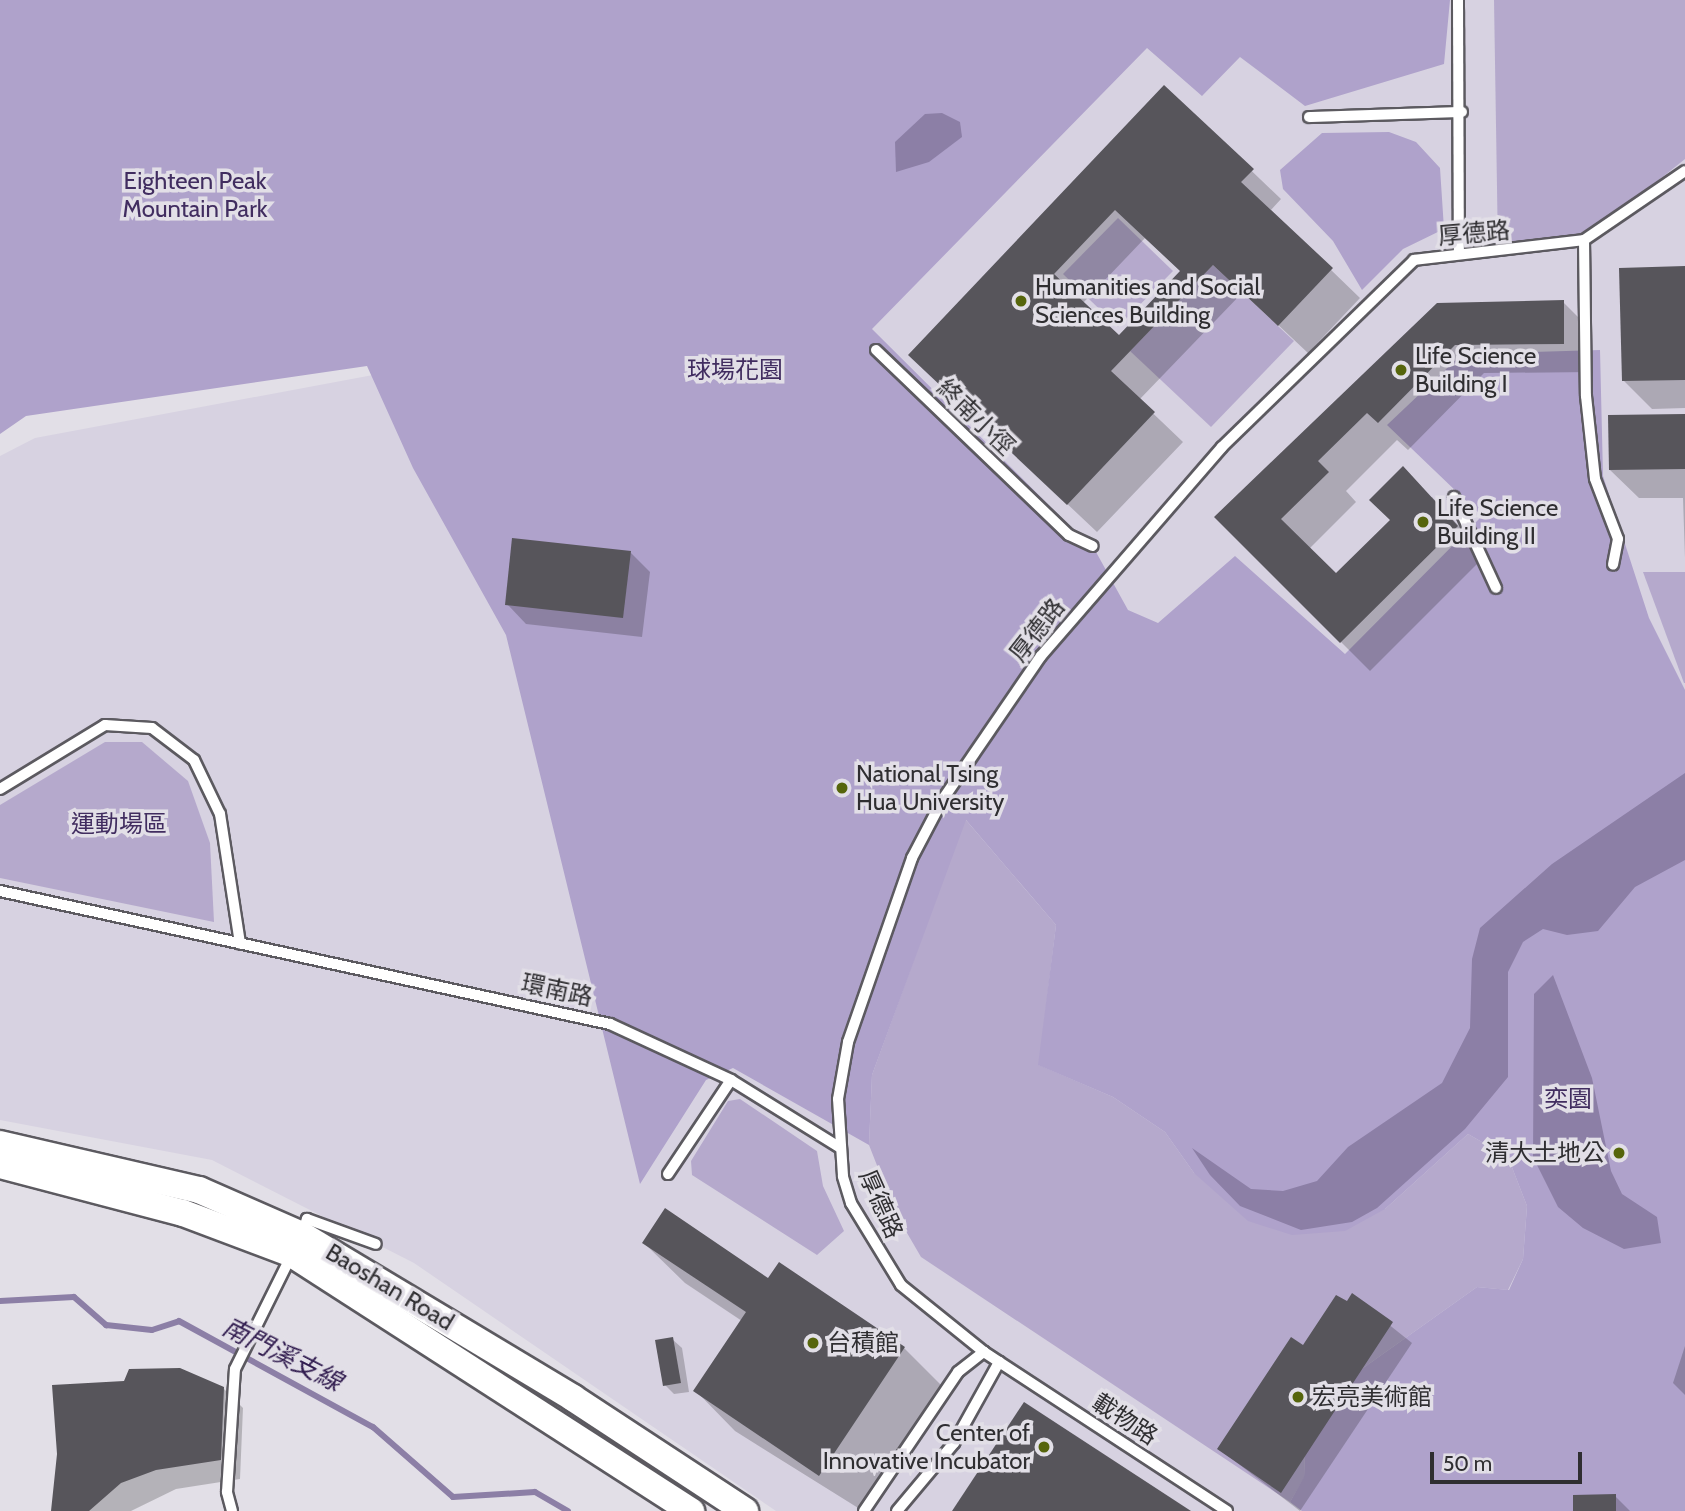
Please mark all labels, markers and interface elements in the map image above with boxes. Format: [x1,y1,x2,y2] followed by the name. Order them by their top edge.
[123,167,267,223] park label: Eighteen Peak Mountain Park
[1437,216,1511,250] street label: 厚德路
[1035,273,1260,329] place label: Humanities and Social Sciences Building
[1013,293,1029,309] marker: Humanities and Social Sciences Building
[1415,342,1536,398] place label: Life Science Building I
[687,356,783,384] park label: 球場花園
[1393,362,1409,378] marker: Life Science Building I
[931,373,1021,461] street label: 終南小徑
[1437,494,1558,550] place label: Life Science Building II
[1415,514,1431,530] marker: Life Science Building II
[1003,593,1071,667] street label: 厚德路
[856,760,1004,816] place label: National Tsing Hua University
[834,780,850,796] marker: National Tsing Hua University
[71,810,167,838] park label: 運動場區
[519,968,595,1012] street label: 環南路
[1544,1085,1592,1113] park label: 奕園
[1485,1139,1605,1167] place label: 清大土地公
[1611,1145,1627,1161] marker: 清大土地公
[853,1165,909,1243] street label: 厚德路
[321,1237,459,1337] street label: Baoshan Road
[217,1312,347,1398] water label: 南門溪支線
[827,1329,899,1357] place label: 台積館
[805,1335,821,1351] marker: 台積館
[1312,1383,1432,1411] place label: 宏亮美術館
[1087,1387,1163,1451] street label: 載物路
[1290,1389,1306,1405] marker: 宏亮美術館
[823,1419,1030,1475] place label: Center of Innovative Incubator
[1433,1438,1585,1482] scale bar
[1036,1439,1052,1455] marker: Center of Innovative Incubator
[1443,1451,1492,1476] text: 50 m

